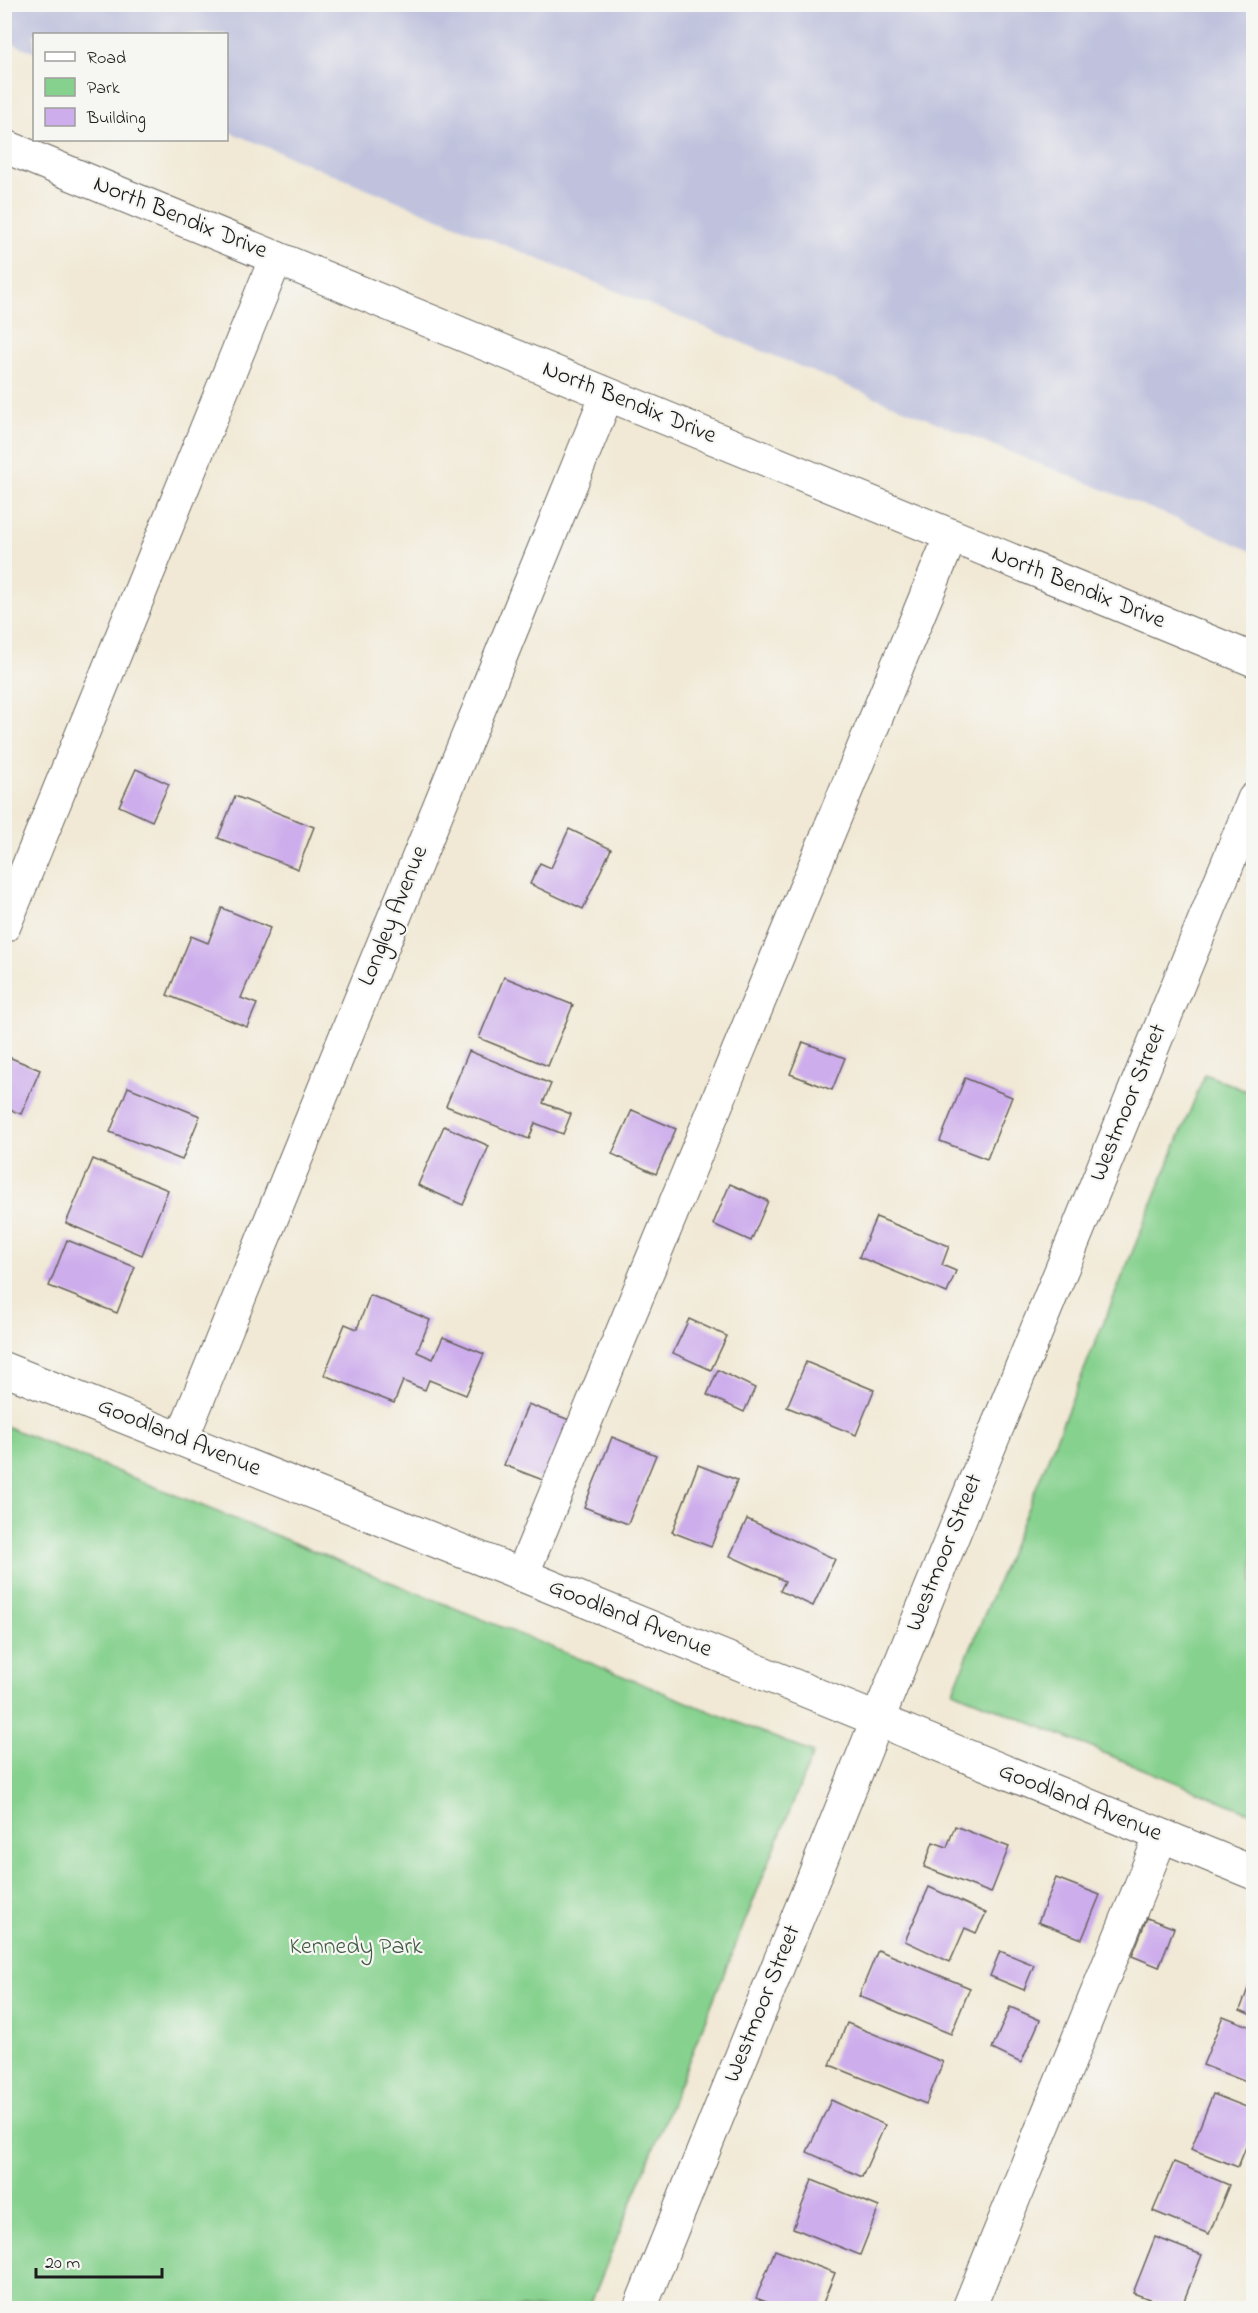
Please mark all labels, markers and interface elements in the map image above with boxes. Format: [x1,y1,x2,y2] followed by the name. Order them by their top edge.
[33,33,228,141] legend
[87,46,126,72] text: Road
[87,76,120,102] text: Park
[86,106,146,133] text: Building
[88,167,273,269] street label: North Bendix Drive
[537,352,722,454] street label: North Bendix Drive
[986,537,1171,639] street label: North Bendix Drive
[350,840,439,992] street label: Longley Avenue
[1081,1019,1177,1187] street label: Westmoor Street
[92,1389,266,1487] street label: Goodland Avenue
[897,1469,993,1637] street label: Westmoor Street
[543,1570,717,1668] street label: Goodland Avenue
[993,1754,1167,1852] street label: Goodland Avenue
[715,1920,811,2088] street label: Westmoor Street
[289,1930,423,1966] park label: Kennedy Park
[36,2241,162,2279] scale bar
[45,2251,80,2277] text: 20 m

